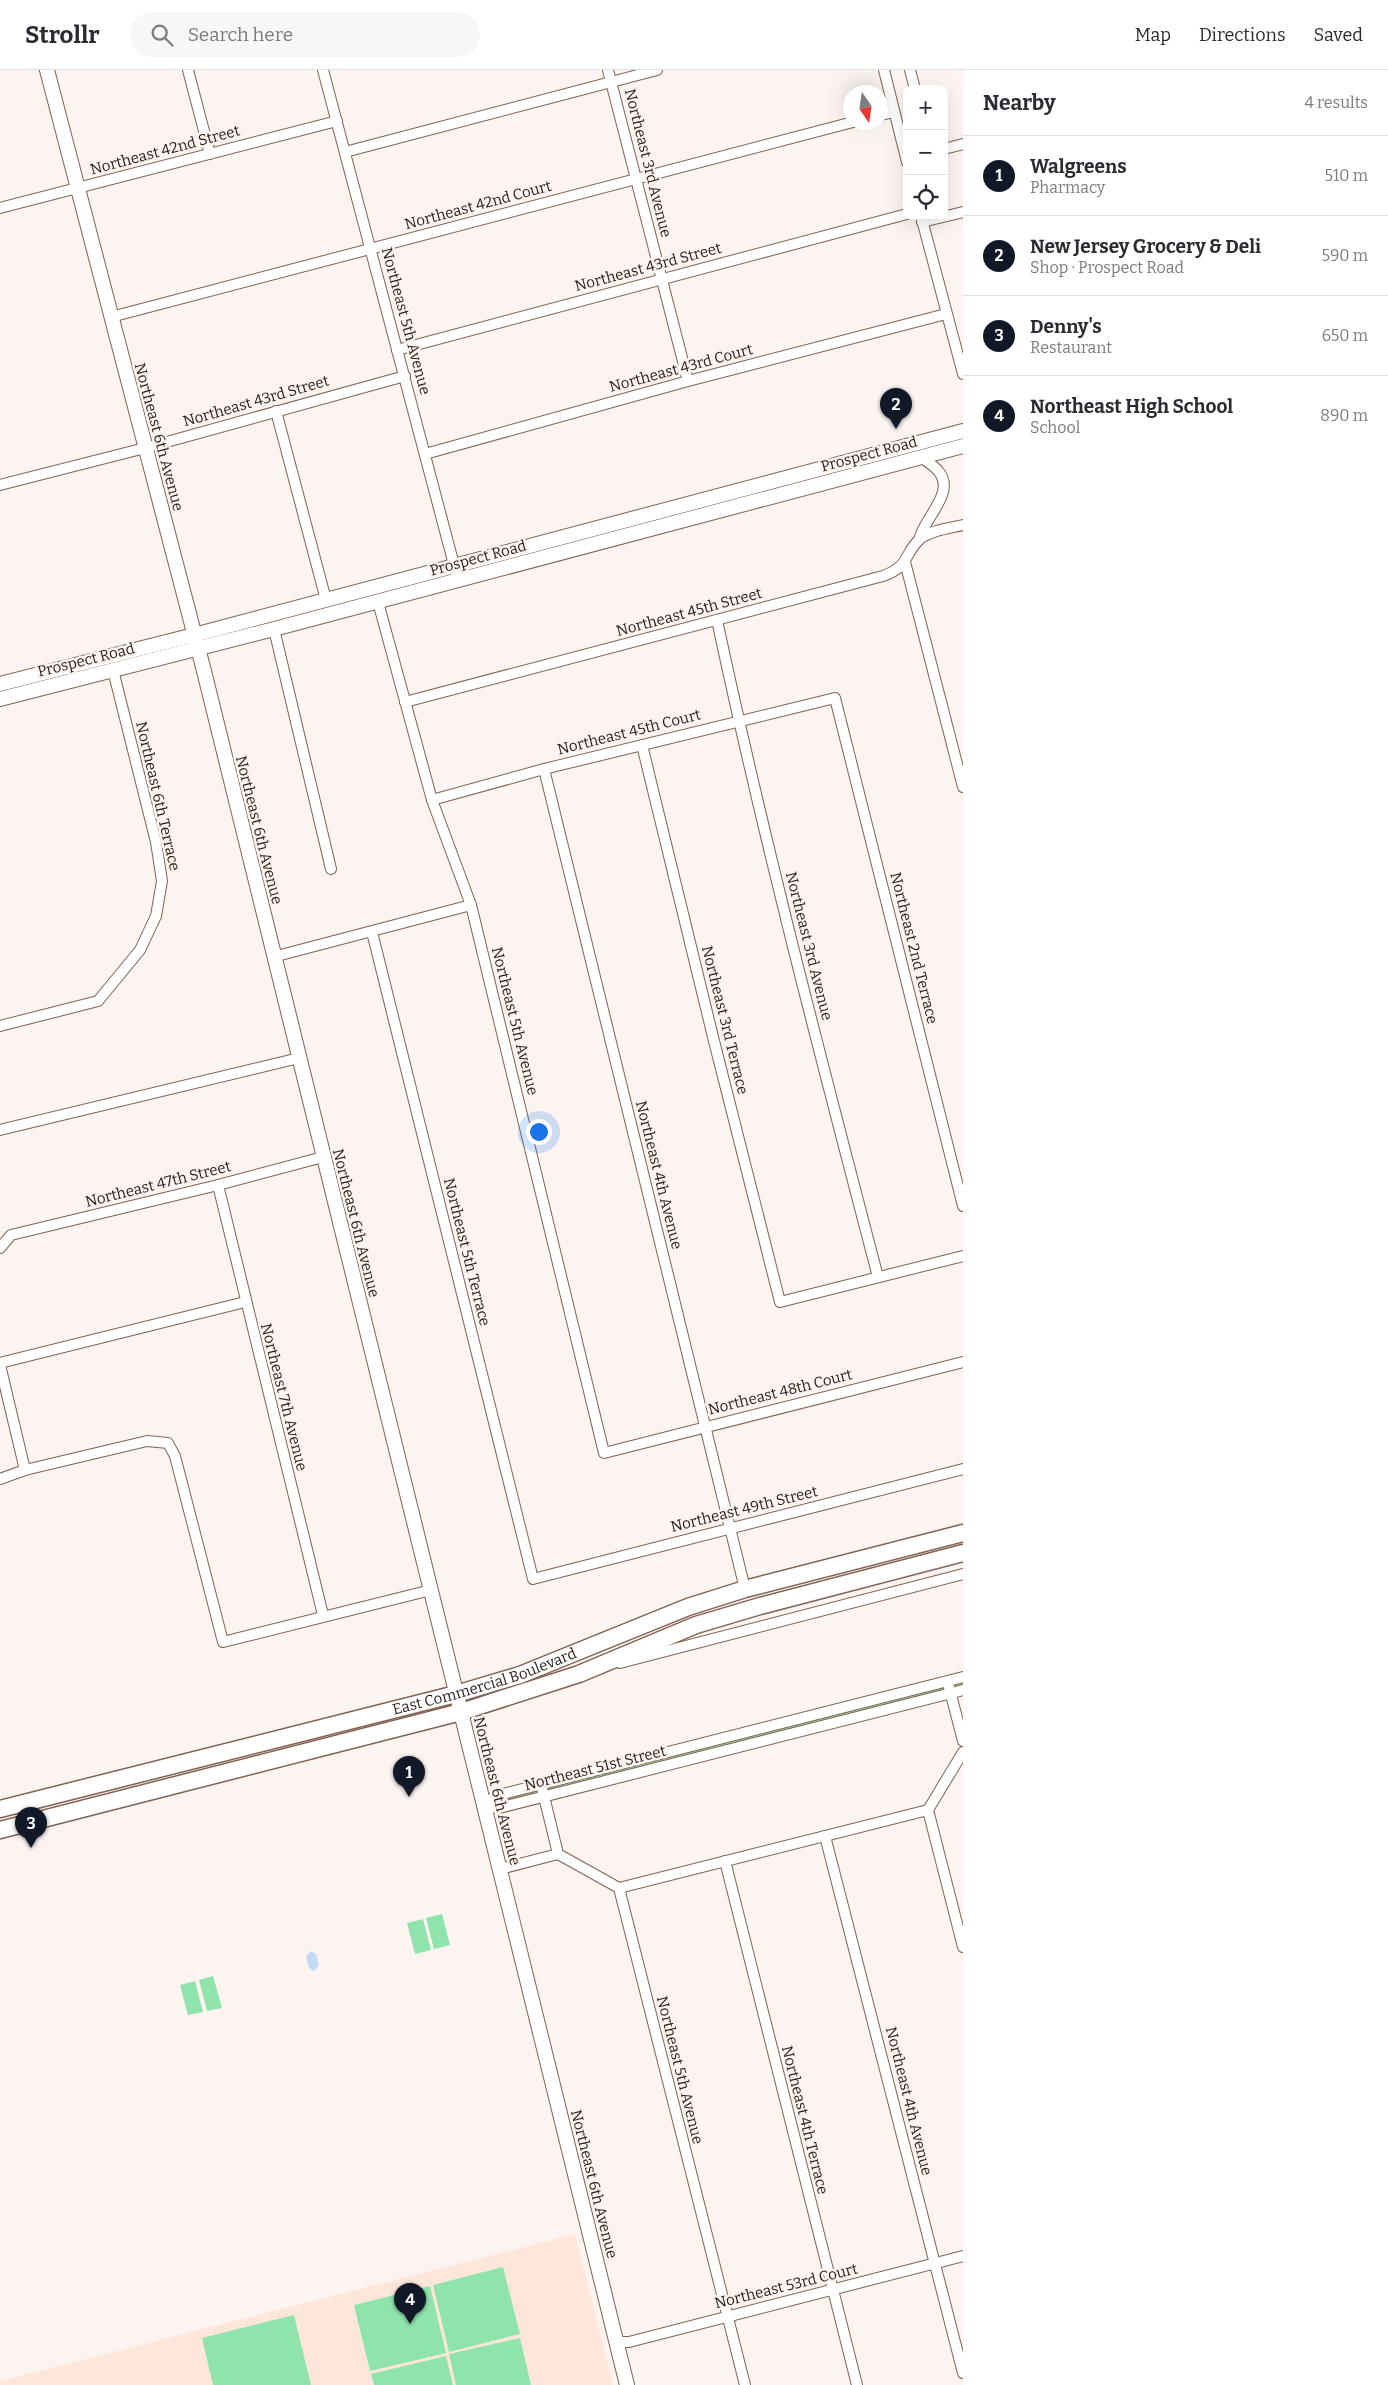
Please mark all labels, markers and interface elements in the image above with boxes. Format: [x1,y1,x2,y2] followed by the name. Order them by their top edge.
[130,12,480,57] search box
[25,21,100,49] text: Strollr
[148,21,176,49] icon: search
[188,23,293,46] text: Search here
[1135,24,1171,46] text: Map
[1199,24,1286,46] text: Directions
[1314,24,1363,46] text: Saved
[843,85,888,130] north arrow
[903,85,948,220] map controls
[903,85,948,130] button: +
[621,87,675,239] street label: Northeast 3rd Avenue
[983,90,1056,116] text: Nearby
[1305,93,1368,112] text: 4 results
[88,121,242,179] street label: Northeast 42nd Street
[903,130,948,175] button: −
[1030,155,1127,178] text: Walgreens
[996,166,1002,185] text: 1
[1324,166,1368,185] text: 510 m
[903,175,948,220] button: locate
[403,177,554,233] street label: Northeast 42nd Court
[1030,178,1105,197] text: Pharmacy
[1030,235,1261,258] text: New Jersey Grocery & Deli
[573,239,724,295] street label: Northeast 43rd Street
[378,245,434,397] street label: Northeast 5th Avenue
[994,246,1004,265] text: 2
[1322,246,1368,265] text: 590 m
[1030,258,1184,277] text: Shop · Prospect Road
[1030,315,1102,338] text: Denny's
[994,326,1004,345] text: 3
[1322,326,1368,345] text: 650 m
[1030,338,1112,357] text: Restaurant
[607,340,755,396] street label: Northeast 43rd Court
[131,361,187,513] street label: Northeast 6th Avenue
[181,371,332,430] street label: Northeast 43rd Street
[880,388,912,429] pin: 2
[1030,395,1233,418] text: Northeast High School
[994,406,1004,425] text: 4
[1320,406,1368,425] text: 890 m
[1030,418,1080,437] text: School
[819,432,919,476] street label: Prospect Road
[428,536,528,580] street label: Prospect Road
[614,584,764,640] street label: Northeast 45th Street
[36,639,136,681] street label: Prospect Road
[555,705,703,759] street label: Northeast 45th Court
[132,720,184,872] street label: Northeast 6th Terrace
[232,754,286,906] street label: Northeast 6th Avenue
[782,870,836,1022] street label: Northeast 3rd Avenue
[886,870,942,1026] street label: Northeast 2nd Terrace
[698,944,752,1096] street label: Northeast 3rd Terrace
[488,945,542,1097] street label: Northeast 5th Avenue
[632,1099,686,1251] street label: Northeast 4th Avenue
[526,1119,552,1145] your location
[329,1147,383,1299] street label: Northeast 6th Avenue
[83,1157,233,1211] street label: Northeast 47th Street
[440,1176,494,1328] street label: Northeast 5th Terrace
[257,1321,311,1473] street label: Northeast 7th Avenue
[706,1365,855,1419] street label: Northeast 48th Court
[669,1482,820,1536] street label: Northeast 49th Street
[391,1644,579,1719] street label: East Commercial Boulevard
[470,1715,524,1867] street label: Northeast 6th Avenue
[522,1742,668,1794] street label: Northeast 51st Street
[393,1756,425,1797] pin: 1
[15,1807,47,1848] pin: 3
[653,1994,707,2146] street label: Northeast 5th Avenue
[882,2025,936,2177] street label: Northeast 4th Avenue
[778,2044,832,2196] street label: Northeast 4th Terrace
[567,2108,621,2260] street label: Northeast 6th Avenue
[713,2259,860,2312] street label: Northeast 53rd Court
[394,2283,426,2324] pin: 4

